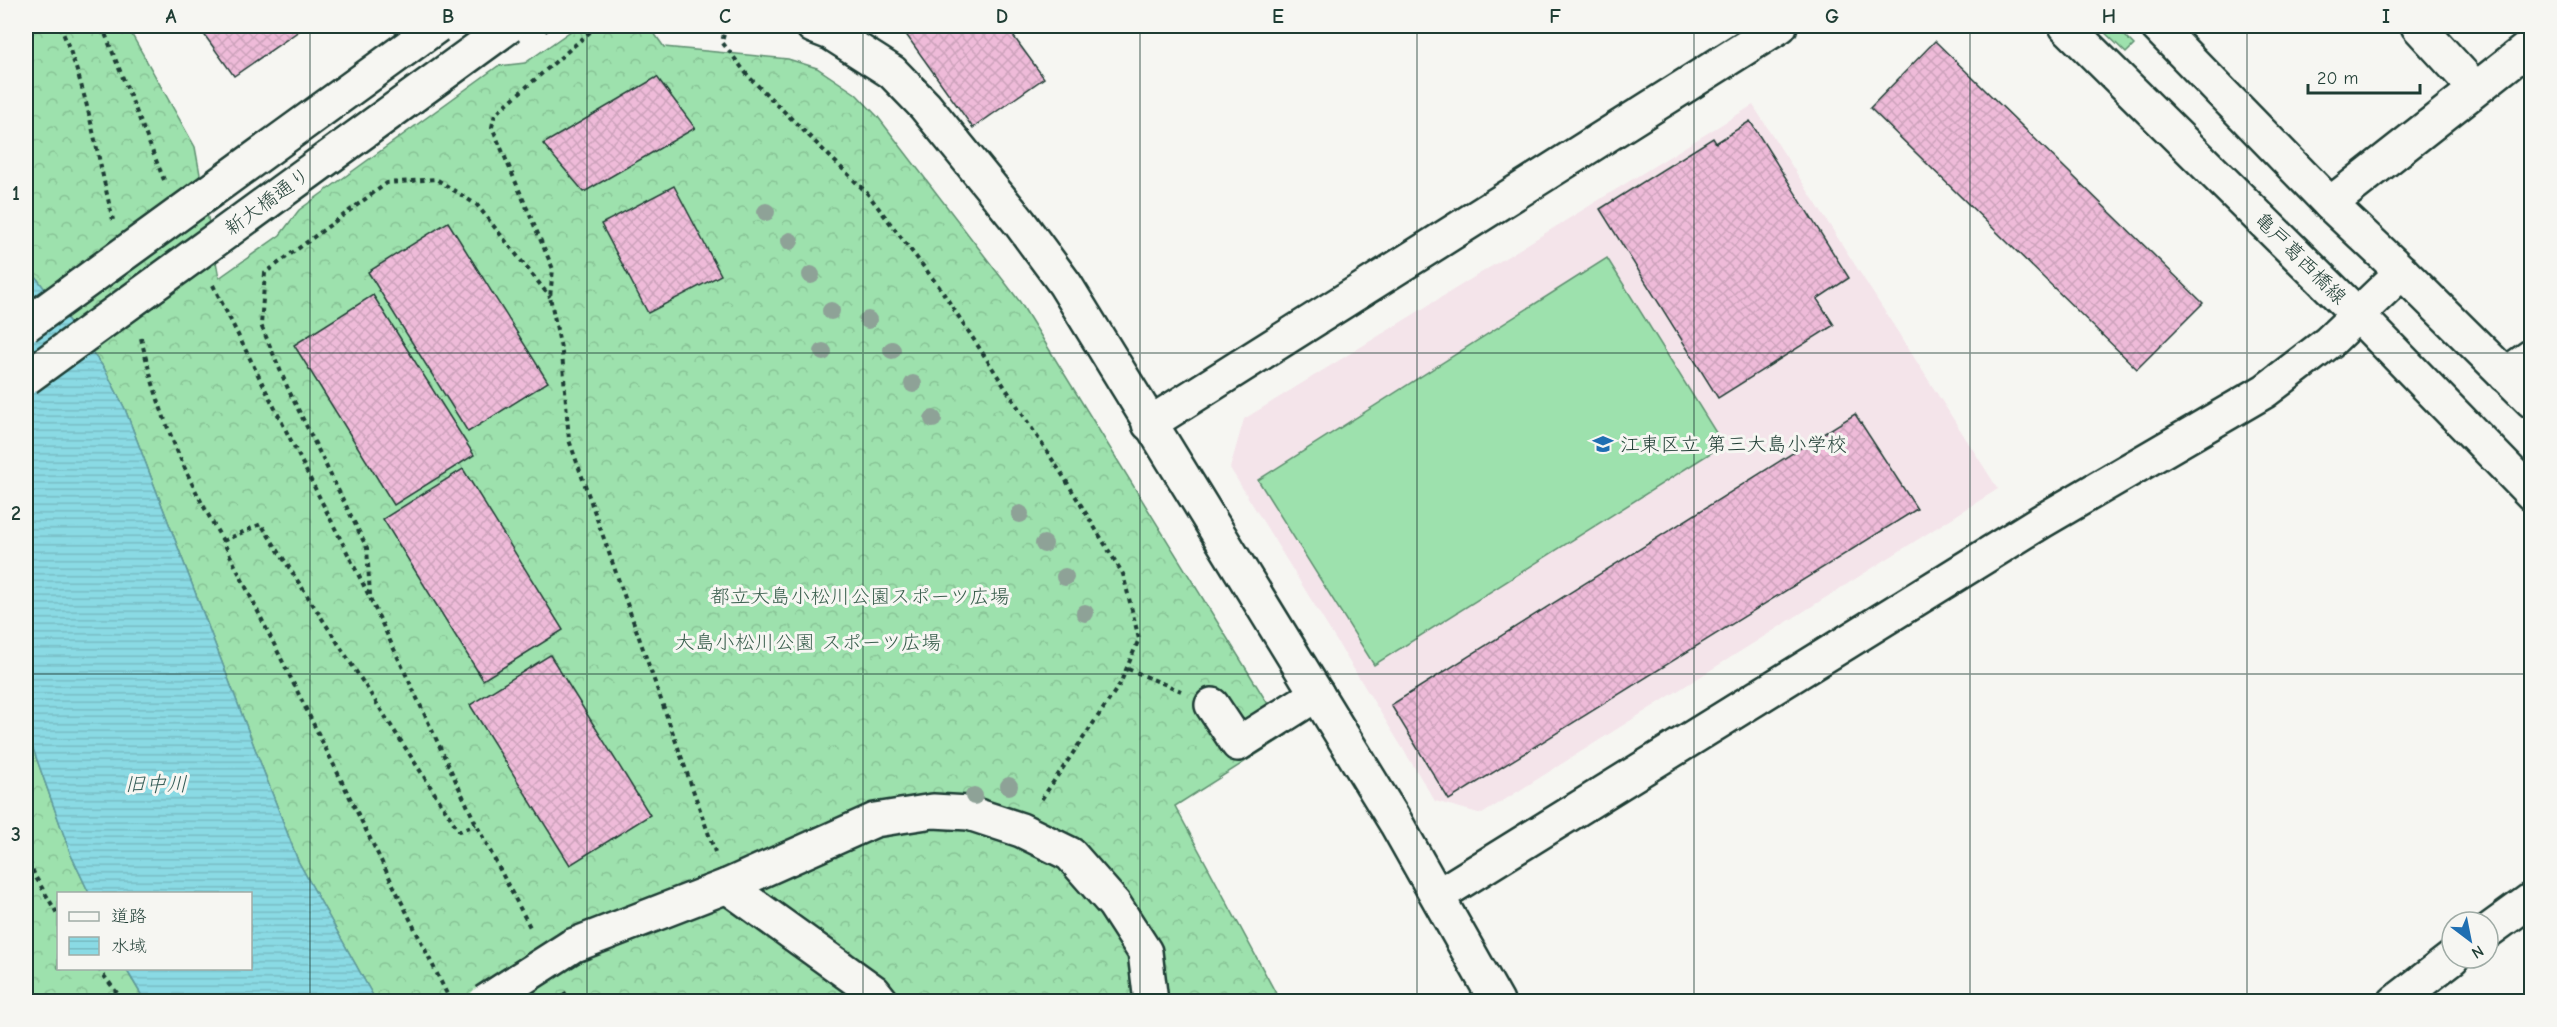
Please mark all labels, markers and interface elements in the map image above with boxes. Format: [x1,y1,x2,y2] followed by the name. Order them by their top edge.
[165,5,177,28] text: A
[442,5,454,28] text: B
[719,5,731,28] text: C
[996,5,1008,28] text: D
[1272,5,1284,28] text: E
[1549,5,1561,28] text: F
[1825,5,1839,28] text: G
[2102,5,2116,28] text: H
[2382,5,2390,28] text: I
[2308,57,2420,95] scale bar
[2317,68,2358,89] text: 20 m
[220,163,315,240] street label: 新大橋通り
[12,182,20,205] text: 1
[2250,208,2351,309] street label: 亀戸葛西橋線
[1591,432,1615,456] school or university icon: 江東区立 第三大島小学校
[1620,433,1847,456] place label: 江東区立 第三大島小学校
[11,502,21,525] text: 2
[710,585,1010,608] park label: 都立大島小松川公園スポーツ広場
[675,631,941,654] park label: 大島小松川公園 スポーツ広場
[125,772,188,796] water label: 旧中川
[11,823,21,846] text: 3
[57,892,252,970] legend
[111,906,147,927] text: 道路
[2440,910,2500,970] north arrow
[111,936,147,957] text: 水域
[2468,941,2487,962] text: N

